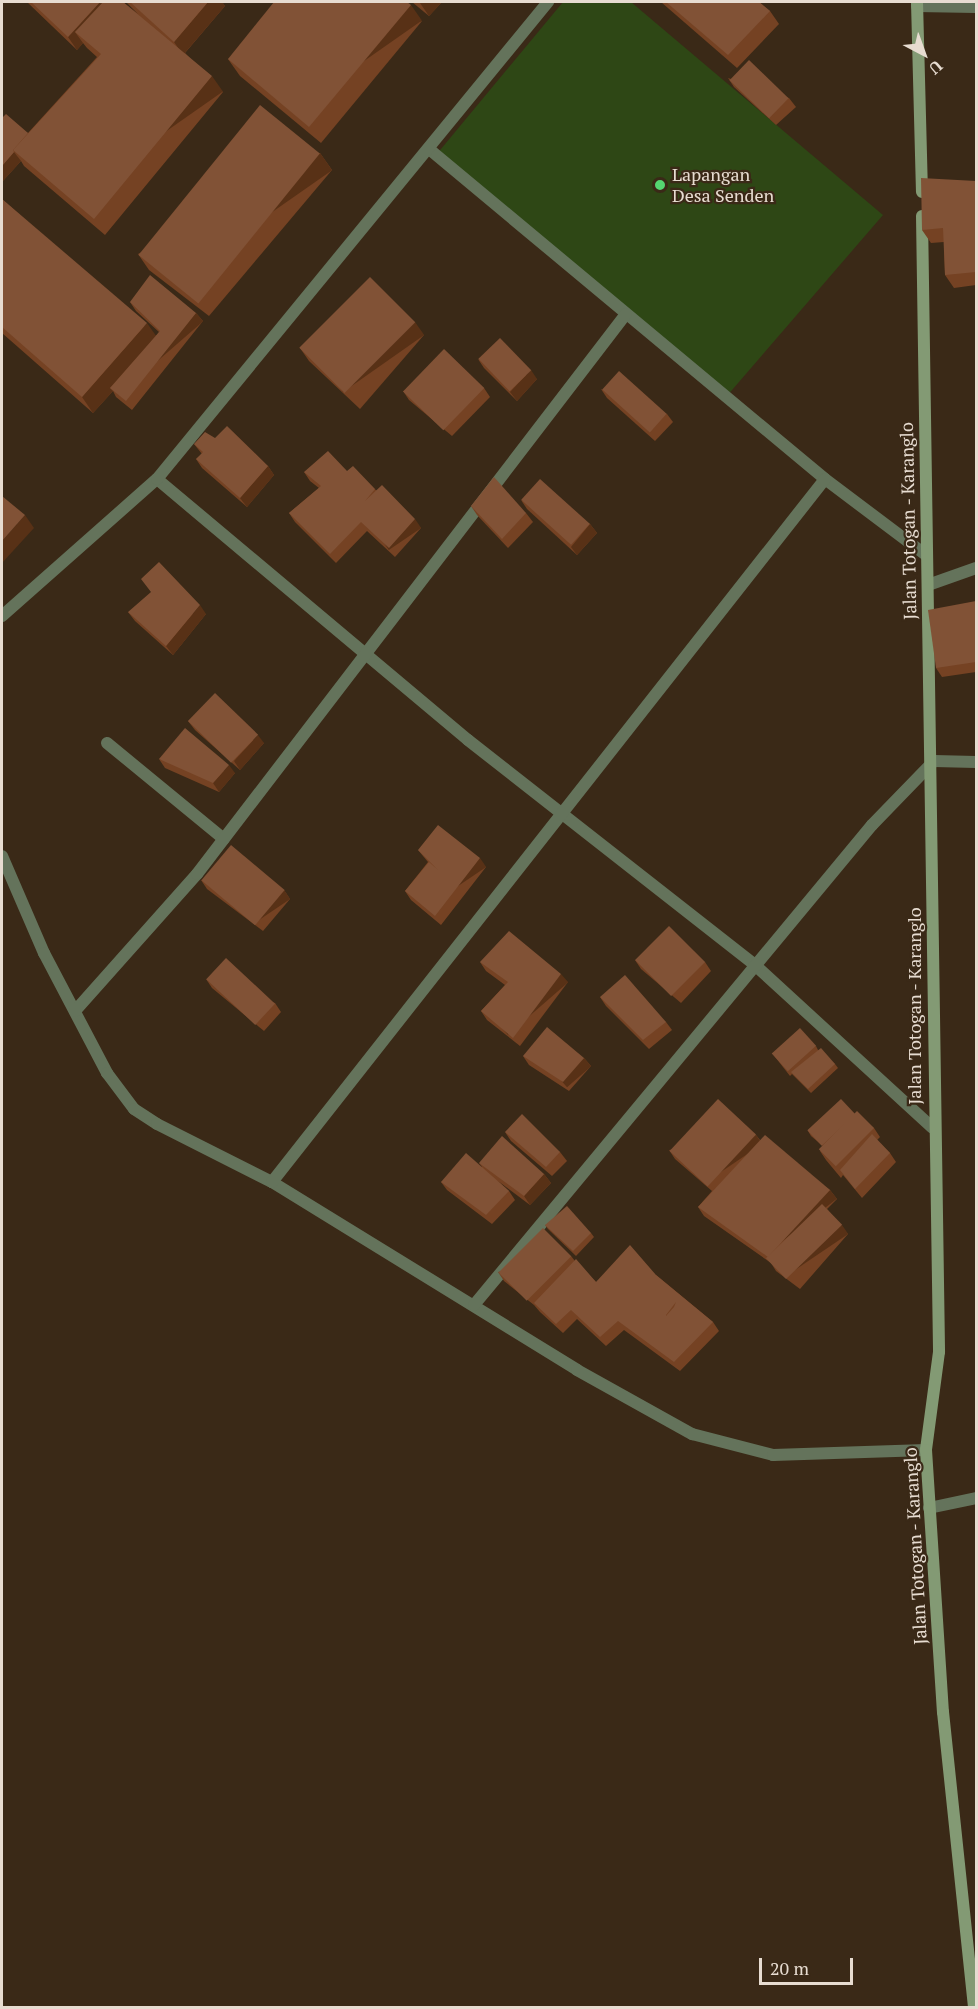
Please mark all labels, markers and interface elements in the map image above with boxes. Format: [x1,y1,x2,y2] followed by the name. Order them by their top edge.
[894,24,954,84] north arrow
[924,56,947,80] text: U
[672,164,774,207] place label: Lapangan Desa Senden
[653,178,667,192] marker: Lapangan Desa Senden
[895,421,921,621] street label: Jalan Totogan - Karanglo
[903,906,925,1106] street label: Jalan Totogan - Karanglo
[899,1446,931,1646] street label: Jalan Totogan - Karanglo
[762,1946,856,1984] scale bar
[770,1956,809,1980] text: 20 m

